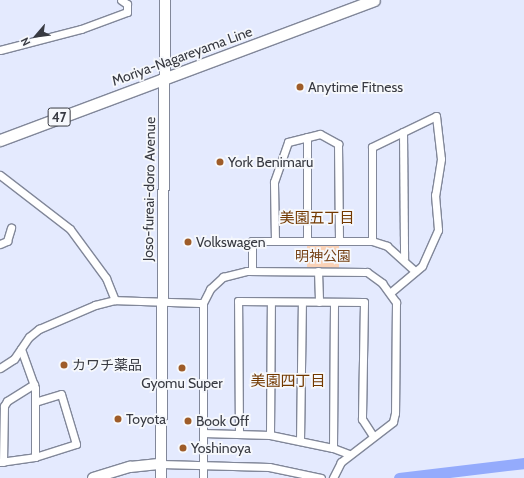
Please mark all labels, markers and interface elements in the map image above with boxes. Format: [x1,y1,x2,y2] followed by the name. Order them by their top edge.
[16,16,56,56] north arrow
[109,23,255,89] street label: Moriya-Nagareyama Line
[17,35,33,48] text: N
[308,79,403,95] place label: Anytime Fitness
[295,82,305,92] marker: Anytime Fitness
[47,106,71,128] road number: 47
[139,117,159,261] street label: Joso-fureai-doro Avenue
[228,154,313,170] place label: York Benimaru
[215,157,225,167] marker: York Benimaru
[280,210,354,228] district label: 美園五丁目
[196,234,266,250] place label: Volkswagen
[183,237,193,247] marker: Volkswagen
[295,248,351,264] park label: 明神公園
[72,357,142,373] place label: カワチ薬品
[59,360,69,370] marker: カワチ薬品
[177,363,187,373] marker: Gyomu Super
[251,373,325,391] district label: 美園四丁目
[141,375,223,391] place label: Gyomu Super
[126,411,166,427] place label: Toyota
[196,413,249,429] place label: Book Off
[113,414,123,424] marker: Toyota
[183,416,193,426] marker: Book Off
[191,440,251,456] place label: Yoshinoya
[178,443,188,453] marker: Yoshinoya

